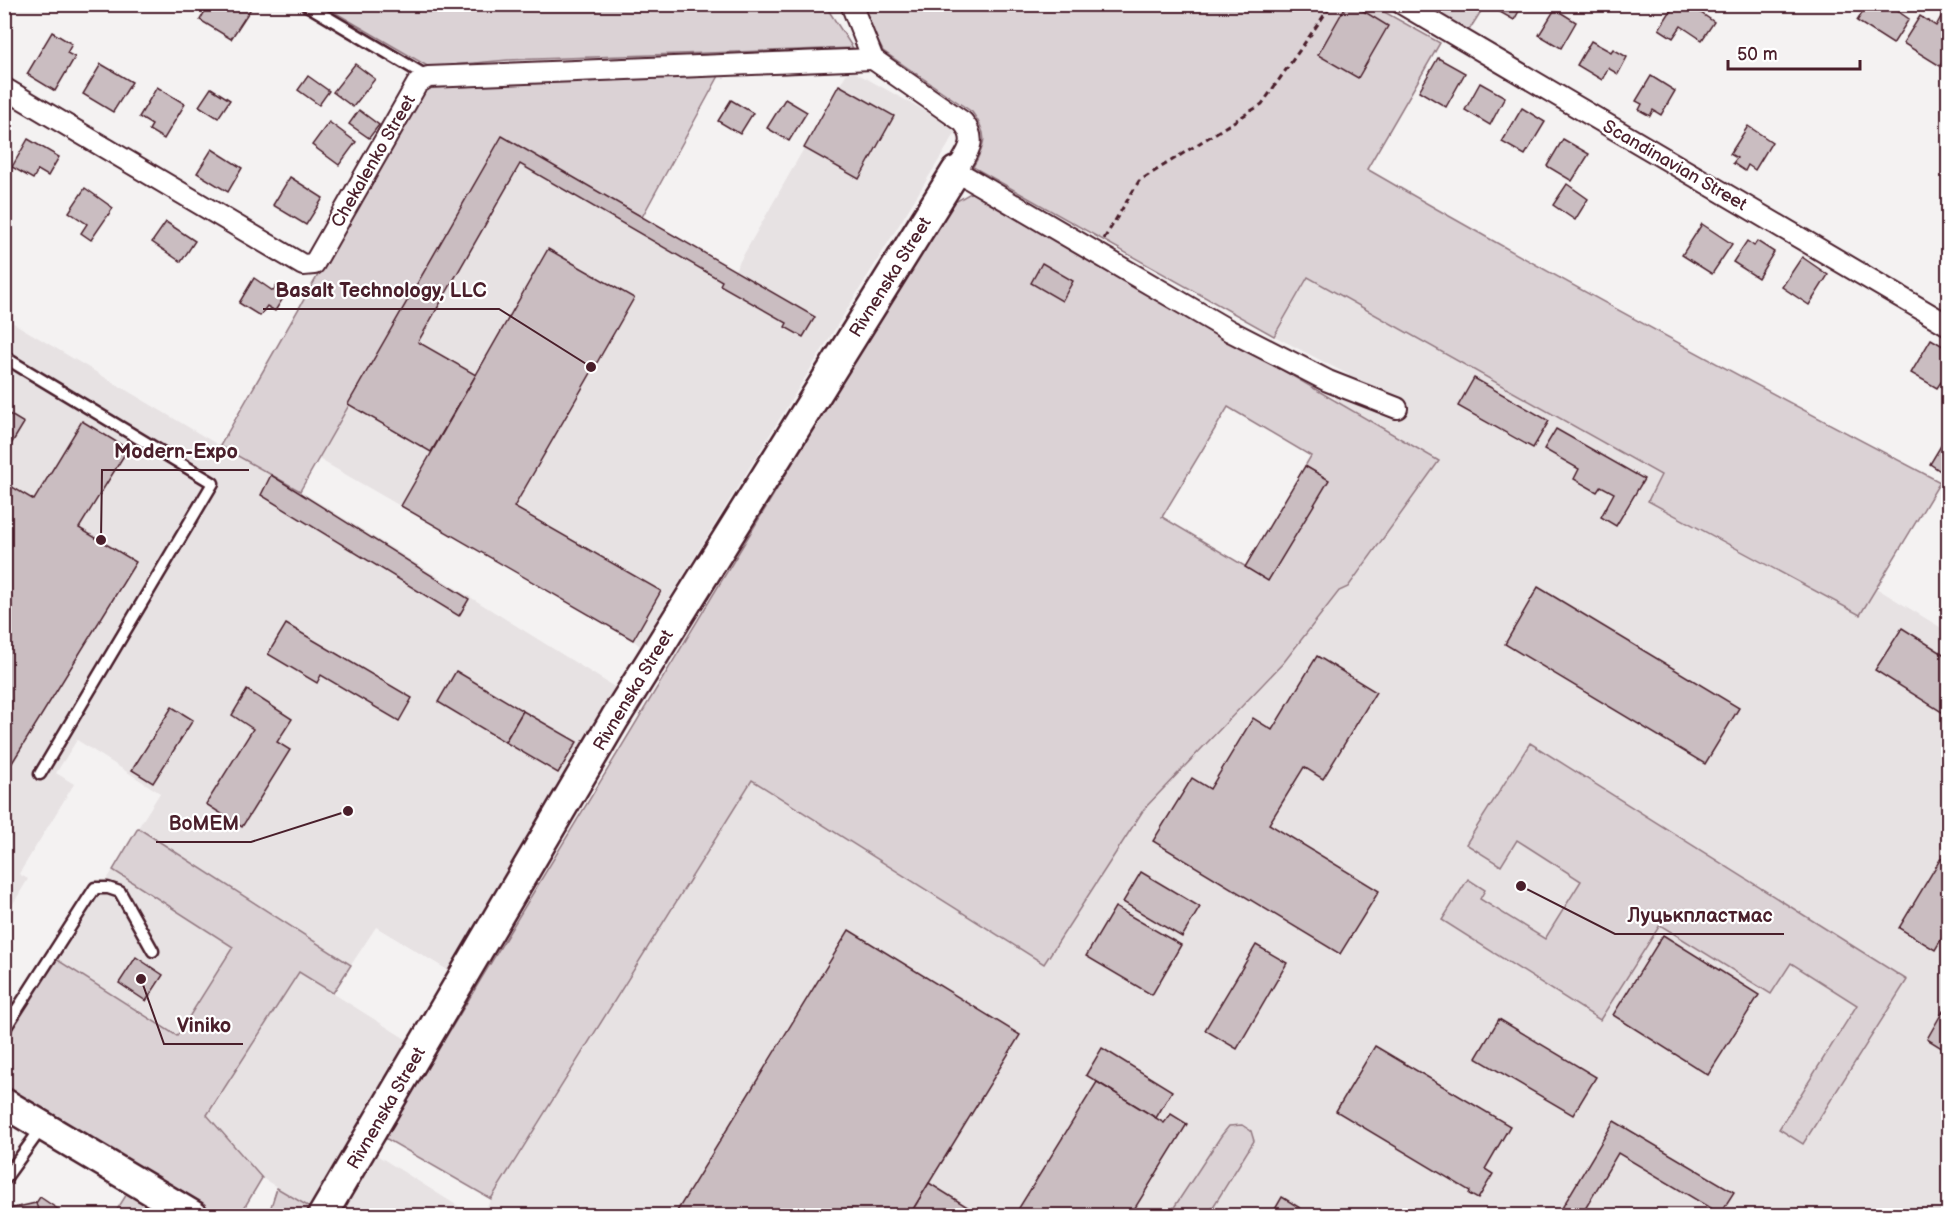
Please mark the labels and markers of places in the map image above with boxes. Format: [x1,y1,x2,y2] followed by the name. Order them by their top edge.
[263,271,499,309] callout: Basalt Technology, LLC
[102,432,249,470] callout: Modern-Expo
[156,804,251,842] callout: ВоМЕМ
[1615,896,1784,934] callout: Луцькпластмас
[164,1006,243,1044] callout: Viniko

